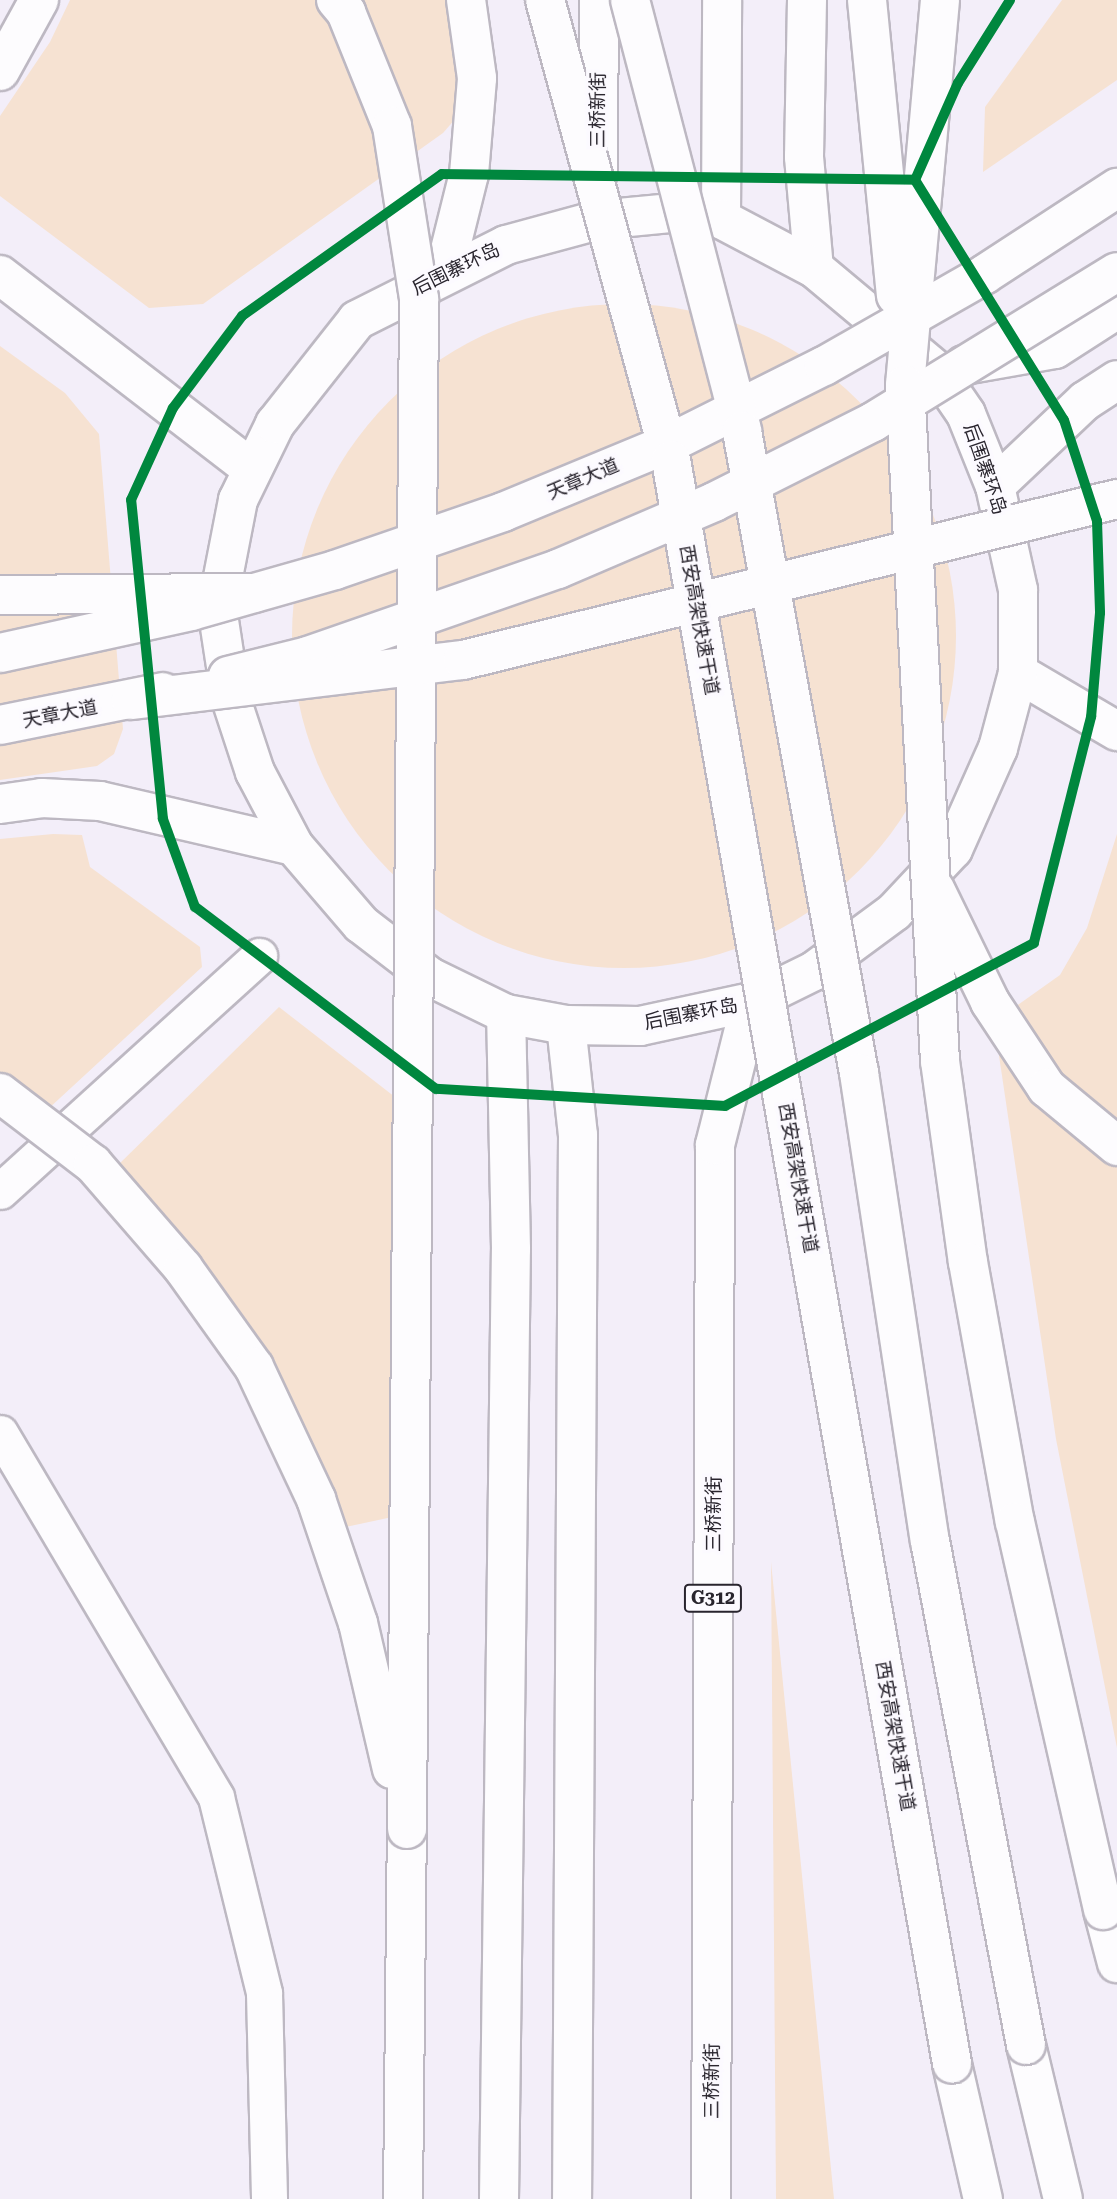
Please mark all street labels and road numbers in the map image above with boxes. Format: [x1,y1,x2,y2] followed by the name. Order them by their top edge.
[587,72,609,148] street label: 三桥新街
[408,238,504,300] street label: 后围寨环岛
[959,420,1011,518] street label: 后围寨环岛
[544,454,622,504] street label: 天章大道
[675,543,723,697] street label: 西安高架快速干道
[21,696,99,732] street label: 天章大道
[642,994,740,1034] street label: 后围寨环岛
[774,1101,822,1255] street label: 西安高架快速干道
[703,1476,725,1552] street label: 三桥新街
[683,1583,743,1612] road number: G312
[871,1659,919,1813] street label: 西安高架快速干道
[701,2043,723,2119] street label: 三桥新街

